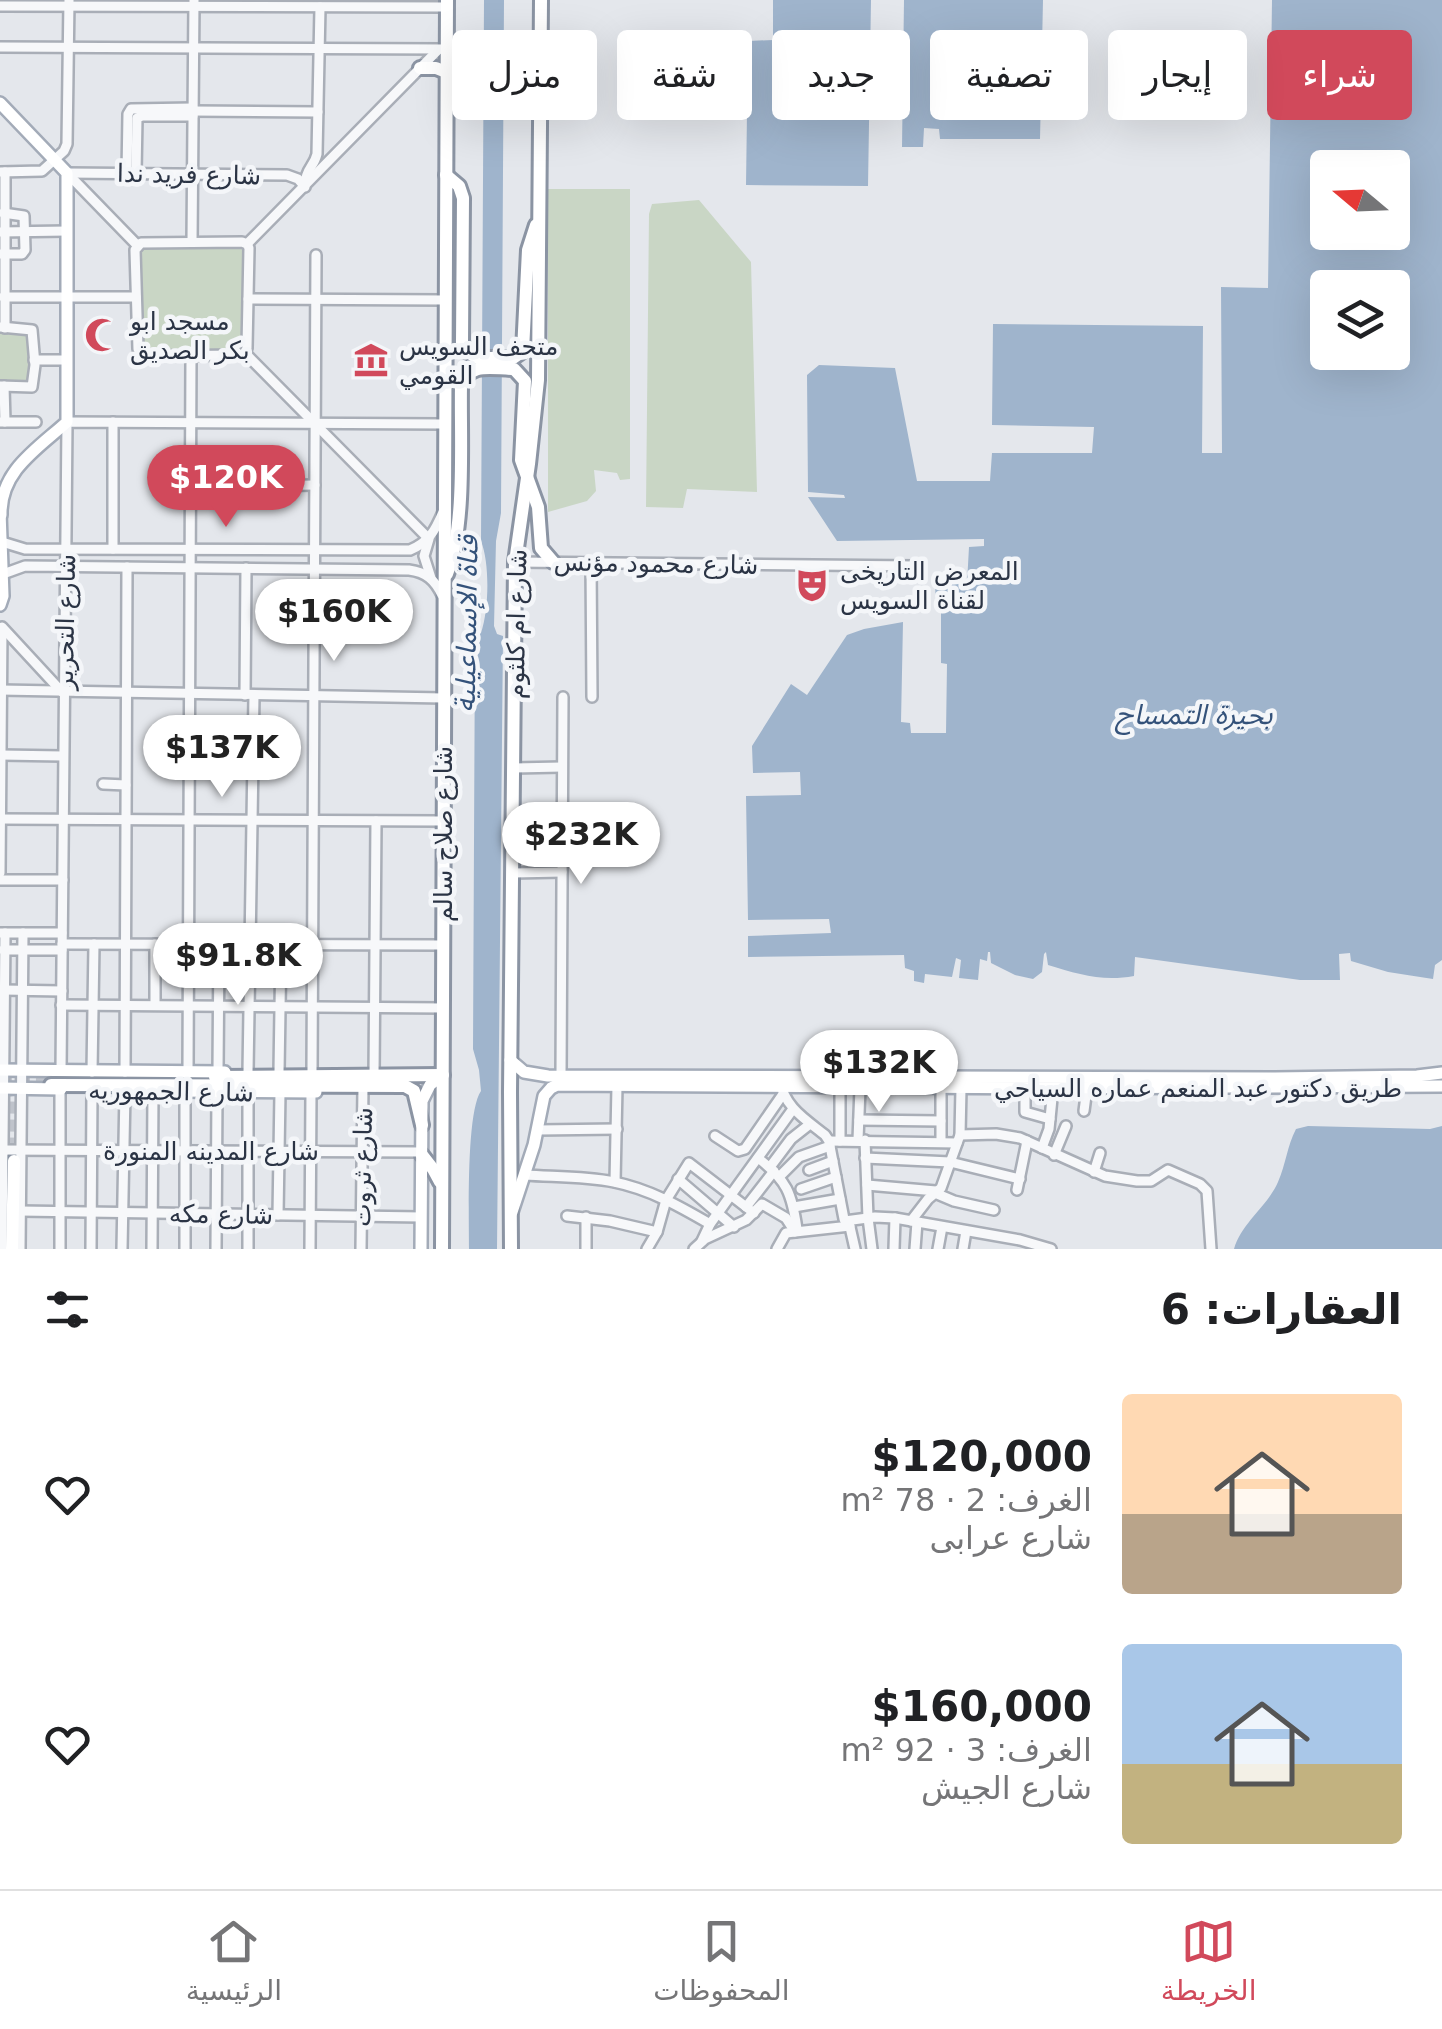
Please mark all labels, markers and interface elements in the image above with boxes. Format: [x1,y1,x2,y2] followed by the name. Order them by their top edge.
[452,30,597,120] chip: منزل
[617,30,752,120] chip: شقة
[772,30,910,120] chip: جديد
[930,30,1088,120] chip: تصفية
[1108,30,1247,120] chip: إيجار
[1267,30,1412,120] chip: شراء
[1310,150,1410,250] north arrow
[1310,150,1410,370] map controls
[117,159,261,190] street label: شارع فريد ندا
[1310,270,1410,370] button: layers
[128,307,250,365] place label: مسجد ابو بكر الصديق
[83,316,121,354] mosque icon: مسجد ابو بكر الصديق
[399,332,559,390] place label: متحف السويس القومي
[352,341,390,379] museum icon: متحف السويس القومي
[156,445,296,530] pin: $120K
[169,458,283,496] text: $120K
[448,534,487,713] water label: قناة الإسماعيلية
[553,547,759,580] street label: شارع محمود مؤنس
[501,549,532,699] street label: شارع ام كلثوم
[50,554,81,692] street label: شارع التحرير
[840,557,1019,615] place label: المعرض التاريخى لقناة السويس
[793,566,831,604] theatre icon: المعرض التاريخى لقناة السويس
[264,579,404,664] pin: $160K
[277,592,391,630] text: $160K
[1114,698,1273,736] water label: بحيرة التمساح
[152,715,292,800] pin: $137K
[165,728,279,766] text: $137K
[429,746,459,922] street label: شارع صلاح سالم
[511,802,651,887] pin: $232K
[524,815,638,853] text: $232K
[157,923,319,1008] pin: $91.8K
[175,936,301,974] text: $91.8K
[809,1030,949,1115] pin: $132K
[822,1043,936,1081] text: $132K
[994,1074,1402,1104] street label: طريق دكتور عبد المنعم عماره السياحي
[88,1076,254,1108] street label: شارع الجمهوريه
[347,1107,379,1227] street label: شارع ثروت
[103,1137,319,1166] street label: شارع المدينه المنورة
[169,1199,273,1230] street label: شارع مكه
[40,1282,95,1337] icon: filters
[1161,1285,1402,1334] text: العقارات: 6
[871,1432,1092,1481] text: $120,000
[1202,1434,1322,1554] icon: home
[40,1467,95,1522] icon: heart
[840,1481,1092,1519] text: الغرف: 2 · 78 m²
[930,1519,1092,1557] text: شارع عرابى
[871,1682,1092,1731] text: $160,000
[1202,1684,1322,1804] icon: home
[40,1717,95,1772] icon: heart
[840,1731,1092,1769] text: الغرف: 3 · 92 m²
[921,1769,1092,1807] text: شارع الجيش
[186,1914,282,2007] tab: الرئيسية
[653,1914,790,2007] tab: المحفوظات
[1161,1914,1256,2007] tab: الخريطة

